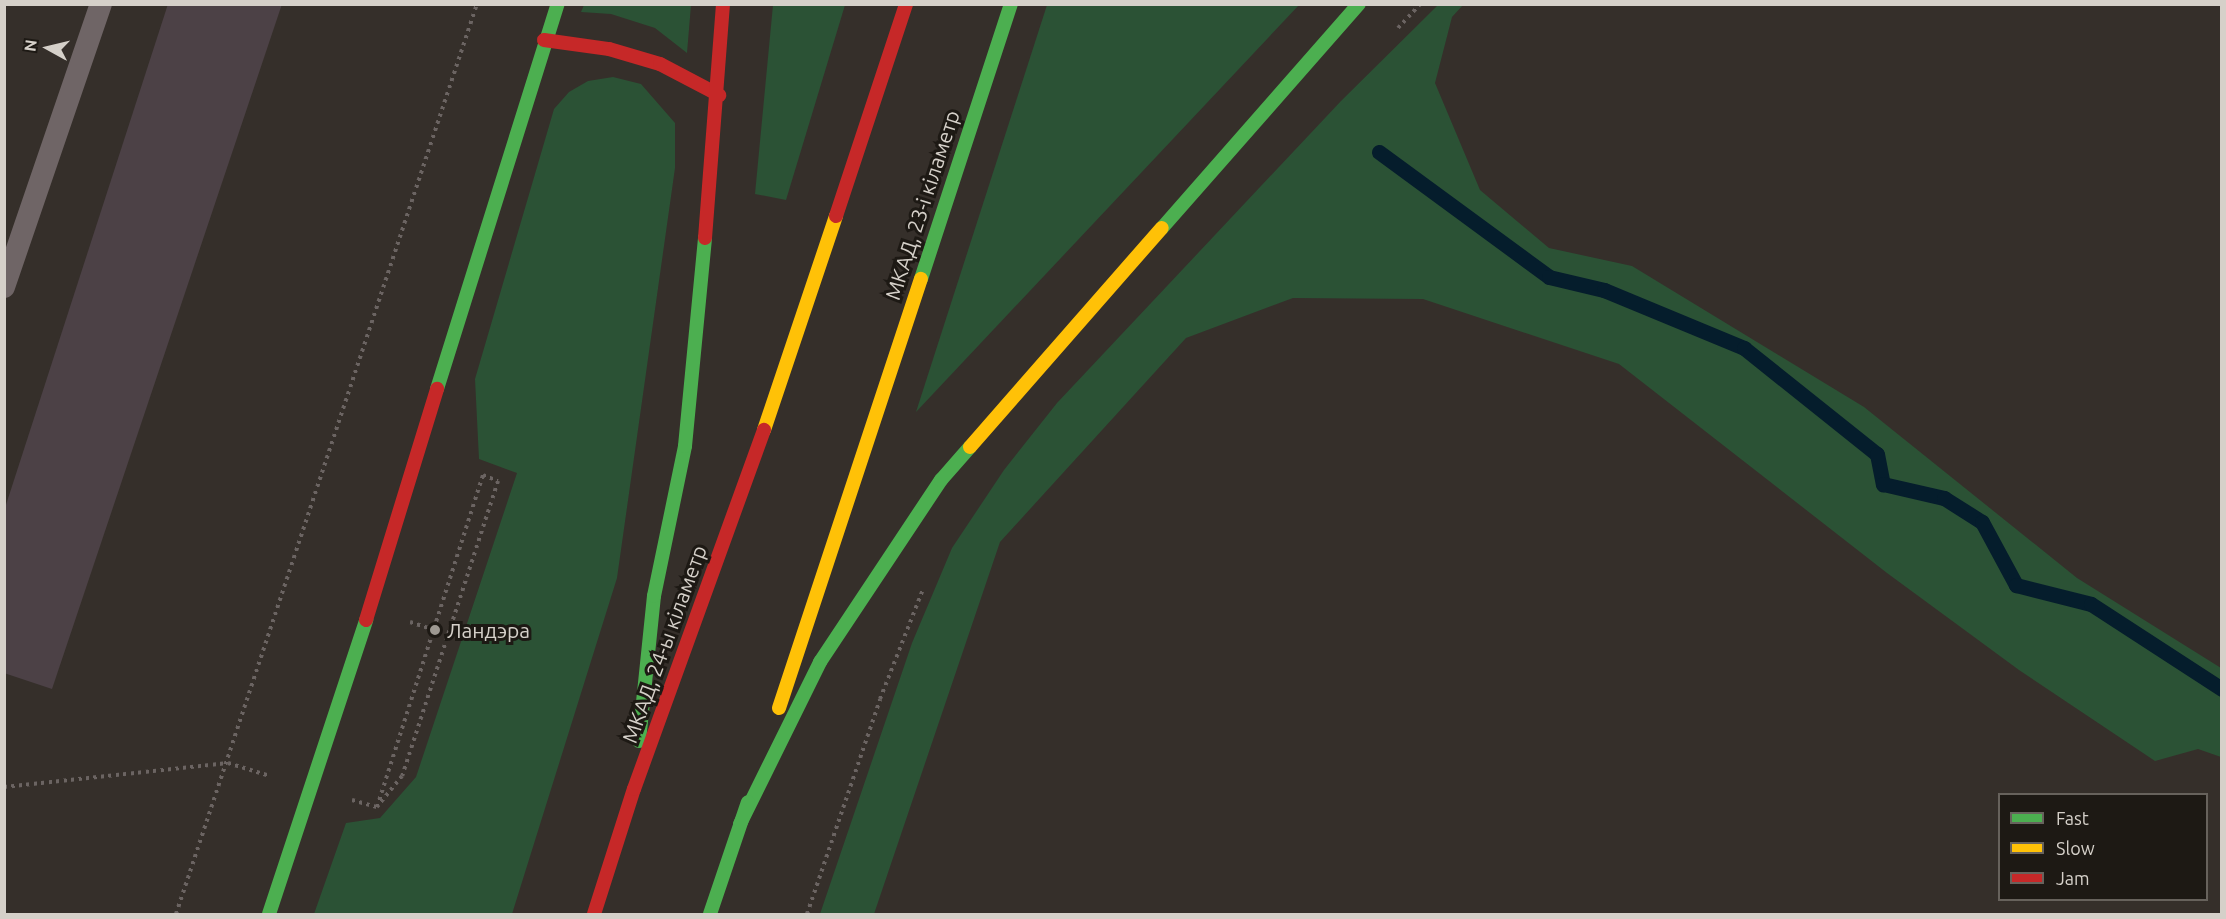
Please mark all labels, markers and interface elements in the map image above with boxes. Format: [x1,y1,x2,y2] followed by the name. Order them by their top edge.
[18,18,78,78] north arrow
[20,38,40,53] text: N
[879,107,965,303] street label: МКАД, 23-і кіламетр
[617,542,711,746] street label: МКАД, 24-ы кіламетр
[447,617,530,643] place label: Ландэра
[428,623,442,637] marker: Ландэра
[1998,793,2208,901] legend
[2056,808,2089,828] text: Fast
[2056,838,2095,858] text: Slow
[2056,868,2090,888] text: Jam

